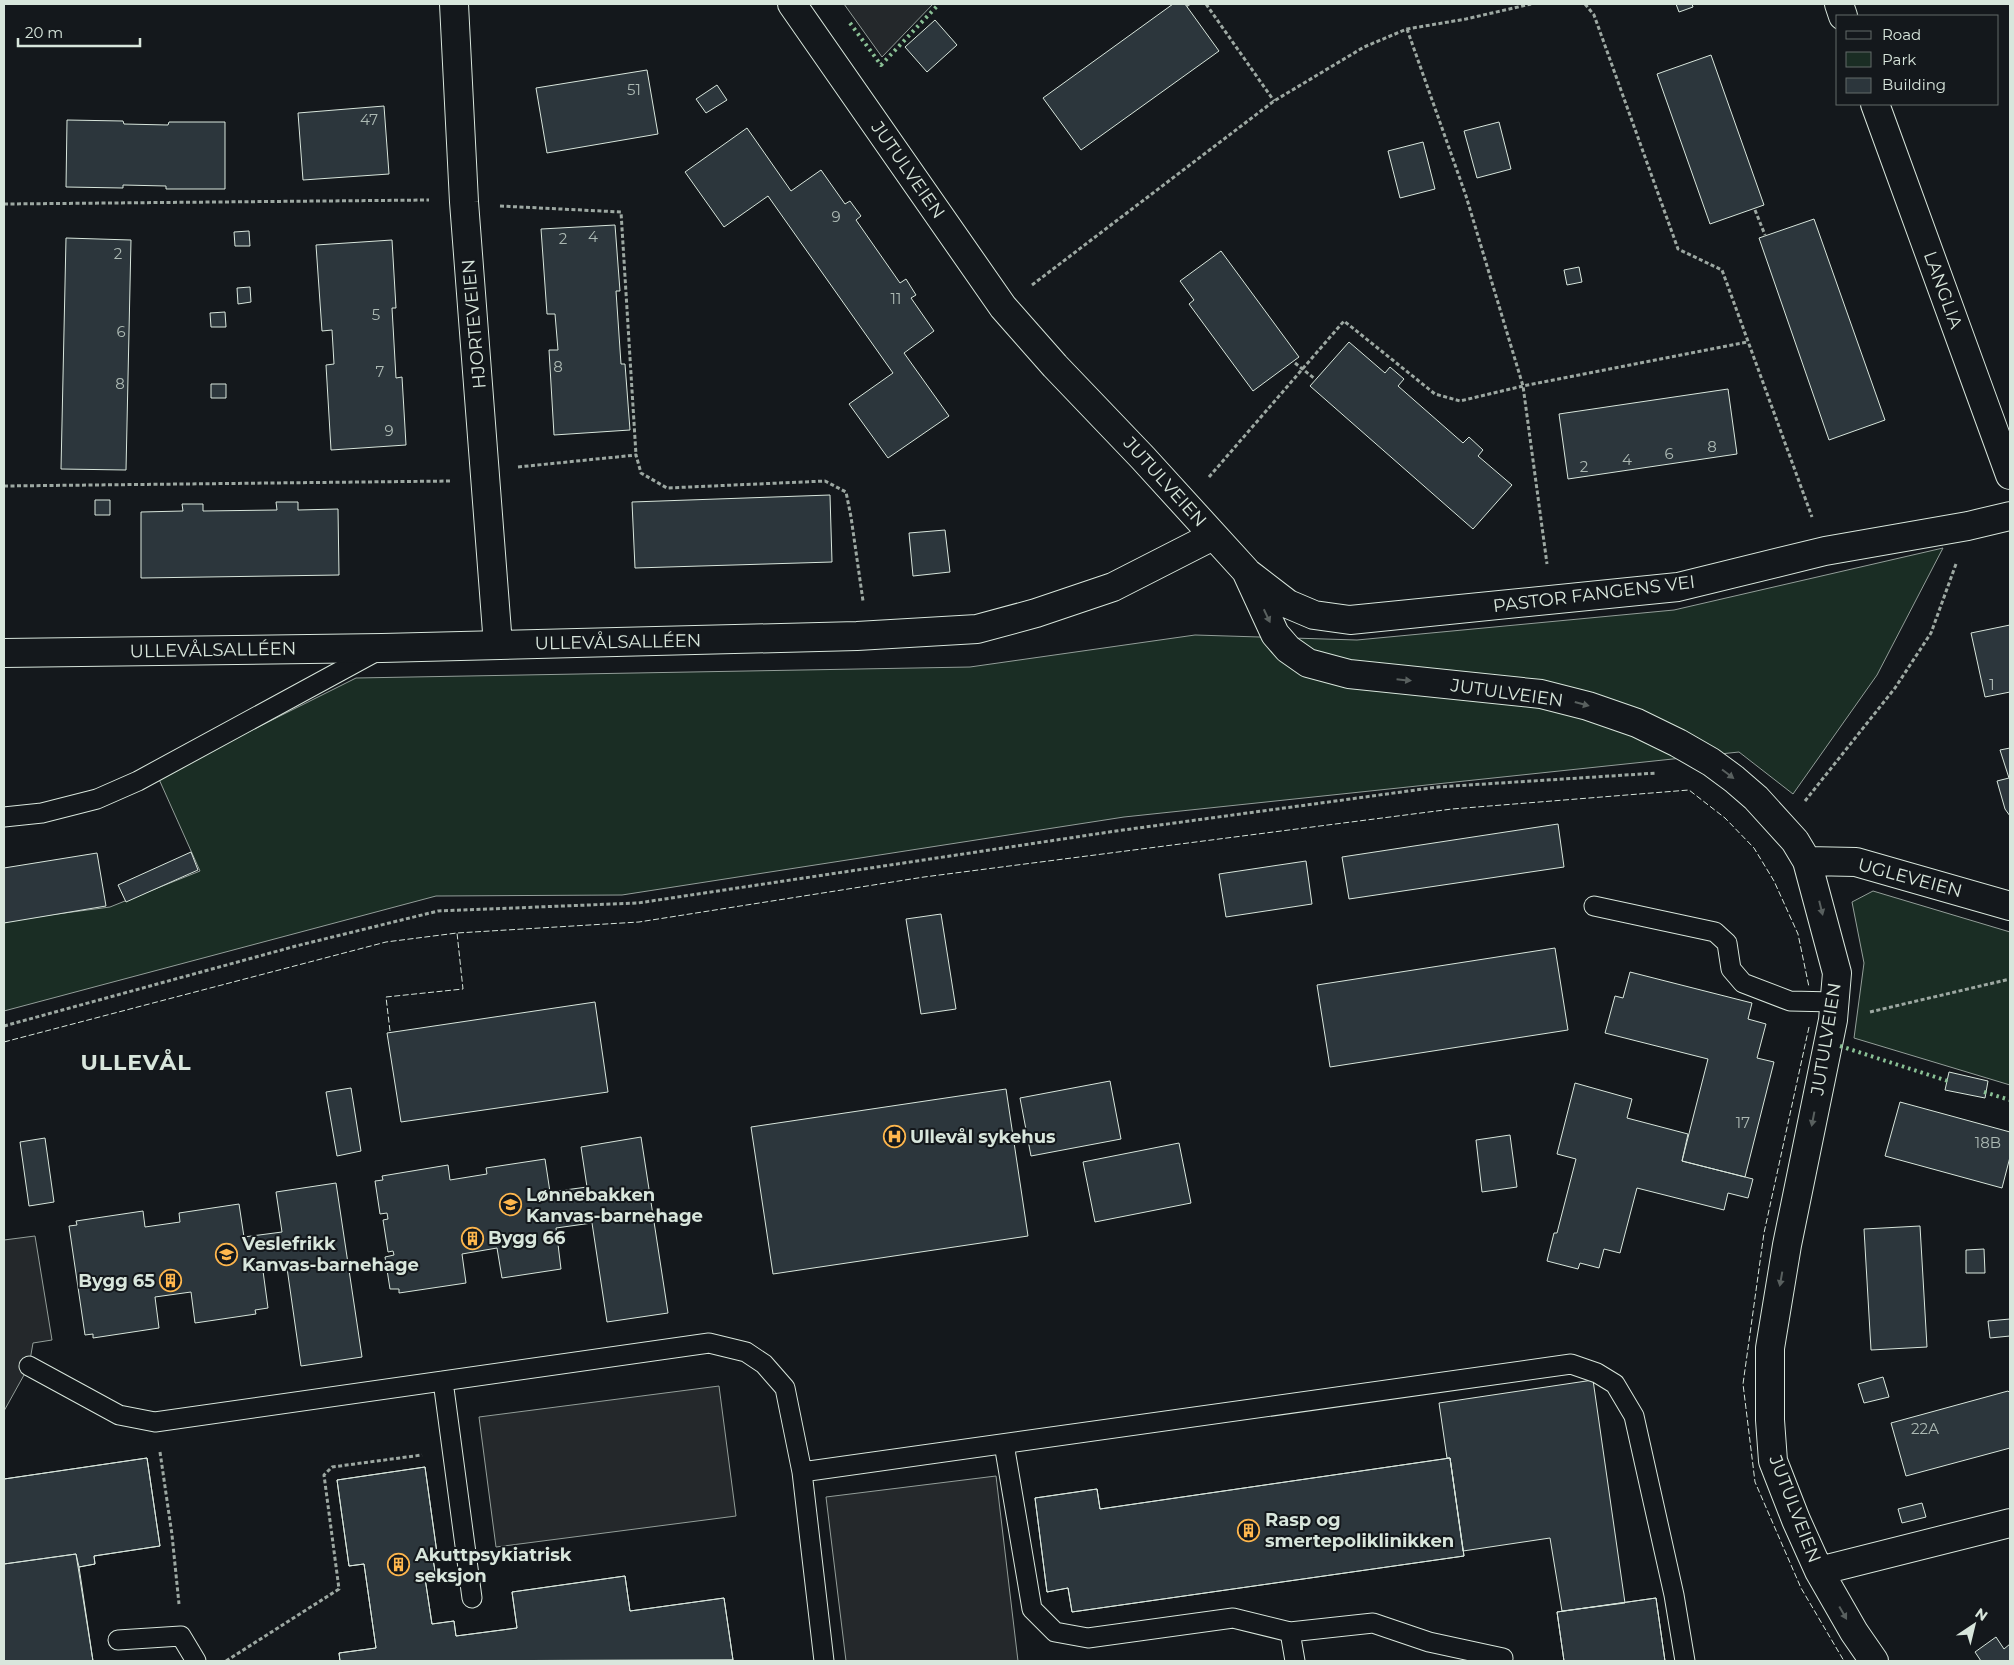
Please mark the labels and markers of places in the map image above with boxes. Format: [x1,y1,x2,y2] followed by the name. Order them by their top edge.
[882,1125,906,1149] hospital icon: Ullevål sykehus
[910,1126,1056,1148] place label: Ullevål sykehus
[526,1184,703,1227] place label: Lønnebakken Kanvas-barnehage
[498,1193,522,1217] school or university icon: Lønnebakken Kanvas-barnehage
[460,1226,484,1250] building icon: Bygg 66
[488,1227,566,1249] place label: Bygg 66
[241,1233,419,1276] place label: Veslefrikk Kanvas-barnehage
[214,1242,238,1266] school or university icon: Veslefrikk Kanvas-barnehage
[159,1269,183,1293] building icon: Bygg 65
[78,1270,155,1292] place label: Bygg 65
[1265,1509,1454,1552] place label: Rasp og smertepoliklinikken
[1237,1518,1261,1542] building icon: Rasp og smertepoliklinikken
[414,1544,572,1587] place label: Akuttpsykiatrisk seksjon
[387,1553,411,1577] building icon: Akuttpsykiatrisk seksjon

